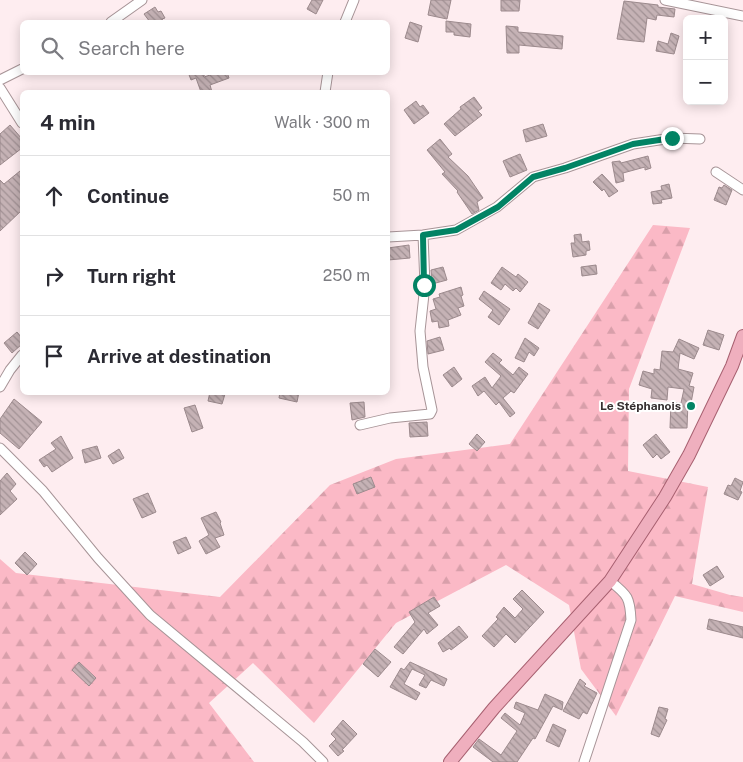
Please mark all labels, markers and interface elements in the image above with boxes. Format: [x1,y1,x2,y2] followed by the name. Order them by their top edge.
[683,15,728,105] map controls
[683,15,728,60] button: +
[20,20,390,75] search box
[38,34,66,62] icon: search
[78,37,185,59] text: Search here
[683,60,728,105] button: −
[40,110,95,135] text: 4 min
[274,113,370,132] text: Walk · 300 m
[661,127,684,150] route end
[40,182,68,210] icon: ahead
[87,185,169,207] text: Continue
[332,186,370,205] text: 50 m
[40,262,68,290] icon: right
[87,265,176,287] text: Turn right
[323,266,370,285] text: 250 m
[413,274,436,297] route start
[40,342,68,370] icon: arrive
[87,345,271,367] text: Arrive at destination
[600,399,681,413] place label: Le Stéphanois
[685,400,697,412] marker: Le Stéphanois

